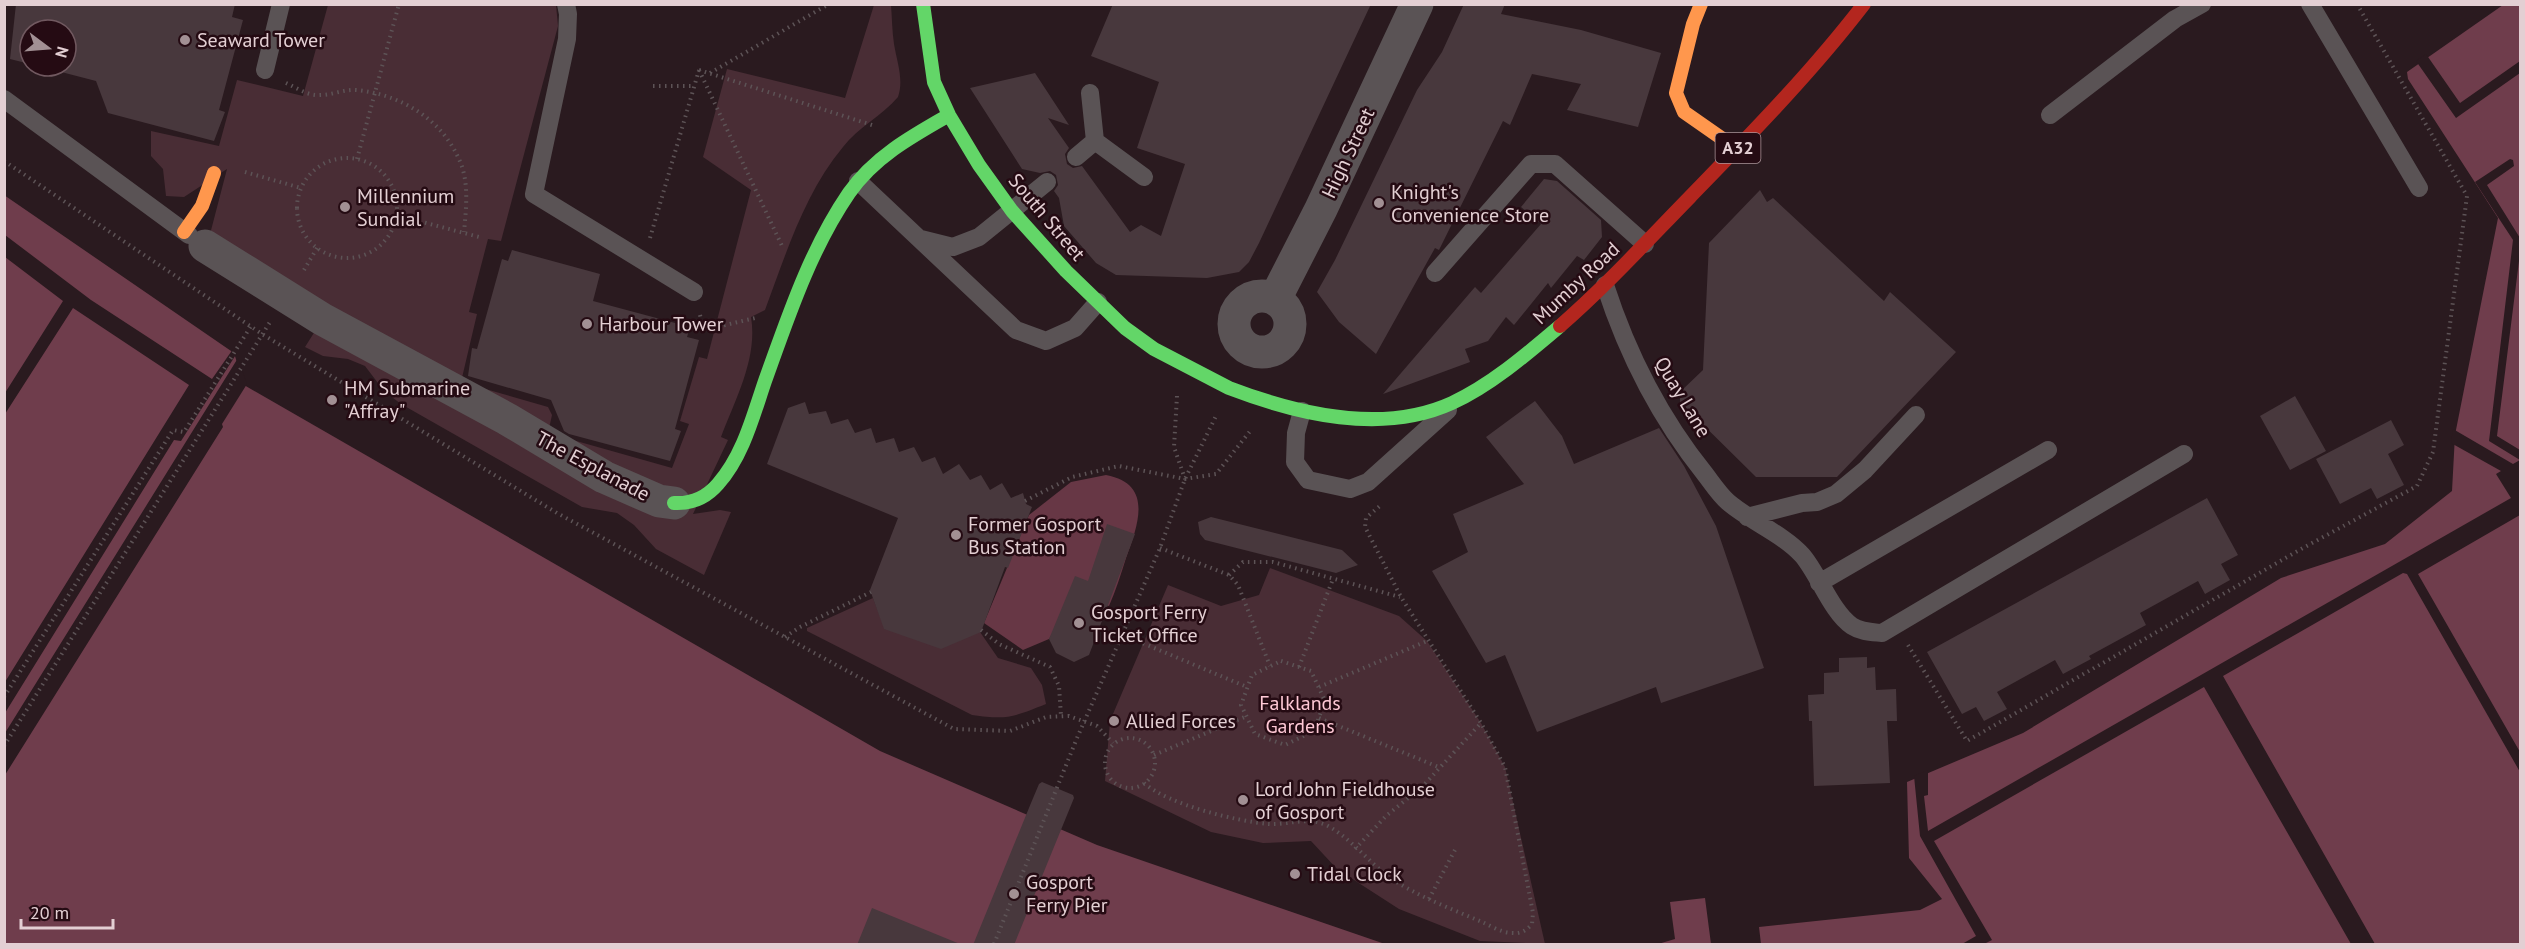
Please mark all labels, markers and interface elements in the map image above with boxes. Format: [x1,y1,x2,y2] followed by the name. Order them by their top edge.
[18,18,78,78] north arrow
[197,27,325,53] place label: Seaward Tower
[178,33,192,47] marker: Seaward Tower
[51,44,73,60] text: N
[1316,103,1380,202] street label: High Street
[1716,133,1760,163] road number: A32
[1003,168,1091,266] street label: South Street
[1391,179,1549,228] place label: Knight's Convenience Store
[357,183,454,232] place label: Millennium Sundial
[1372,196,1386,210] marker: Knight's Convenience Store
[338,200,352,214] marker: Millennium Sundial
[1527,236,1625,330] street label: Mumby Road
[599,311,724,337] place label: Harbour Tower
[580,317,594,331] marker: Harbour Tower
[1649,352,1717,442] street label: Quay Lane
[344,375,470,424] place label: HM Submarine "Affray"
[325,393,339,407] marker: HM Submarine "Affray"
[532,425,654,507] street label: The Esplanade
[968,511,1102,560] place label: Former Gosport Bus Station
[949,528,963,542] marker: Former Gosport Bus Station
[1091,599,1208,648] place label: Gosport Ferry Ticket Office
[1072,616,1086,630] marker: Gosport Ferry Ticket Office
[1259,690,1341,739] park label: Falklands Gardens
[1126,708,1236,734] place label: Allied Forces
[1107,714,1121,728] marker: Allied Forces
[1255,776,1435,825] place label: Lord John Fieldhouse of Gosport
[1236,793,1250,807] marker: Lord John Fieldhouse of Gosport
[1307,861,1402,887] place label: Tidal Clock
[1288,867,1302,881] marker: Tidal Clock
[1026,869,1108,918] place label: Gosport Ferry Pier
[1007,887,1021,901] marker: Gosport Ferry Pier
[21,892,112,930] scale bar
[30,901,69,924] text: 20 m

